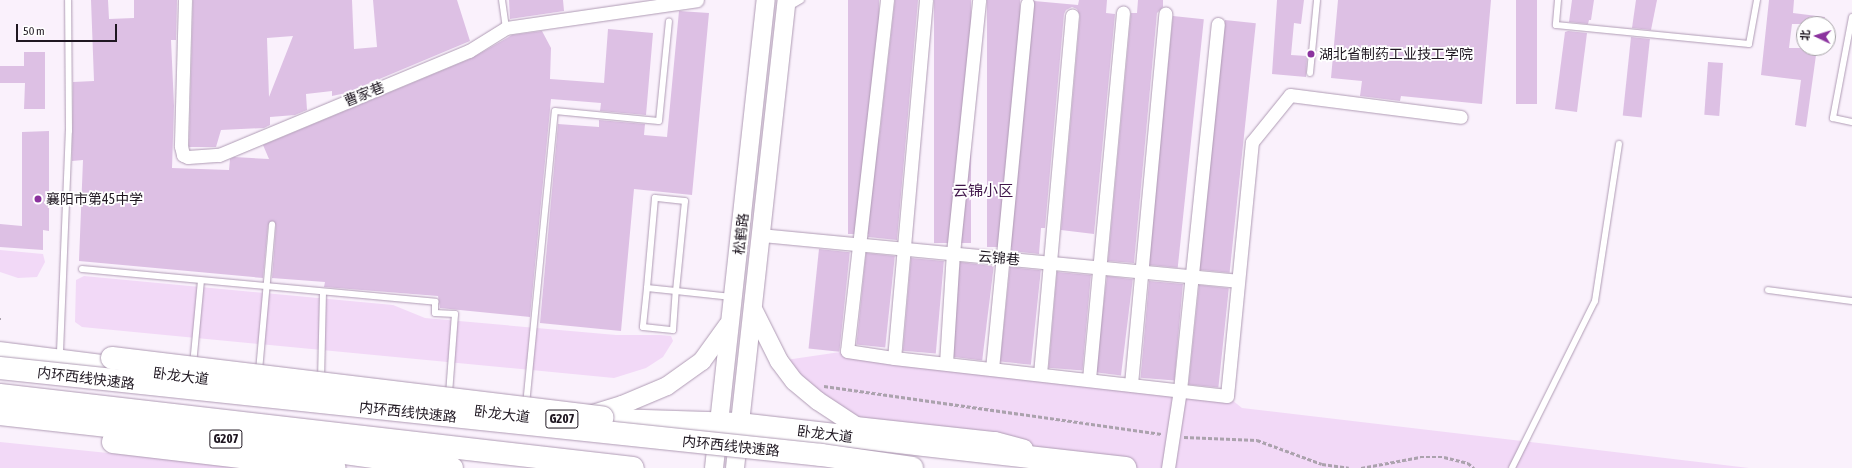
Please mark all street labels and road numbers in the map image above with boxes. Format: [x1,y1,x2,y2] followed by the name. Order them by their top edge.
[341,78,387,110] street label: 曹家巷
[730,212,752,256] street label: 松鹤路
[977,248,1021,268] street label: 云锦巷
[36,364,136,392] street label: 内环西线快速路
[152,364,210,388] street label: 卧龙大道
[358,399,458,425] street label: 内环西线快速路
[473,402,531,426] street label: 卧龙大道
[545,408,579,430] road number: G207
[796,422,854,446] street label: 卧龙大道
[209,428,243,450] road number: G207
[681,433,781,459] street label: 内环西线快速路

